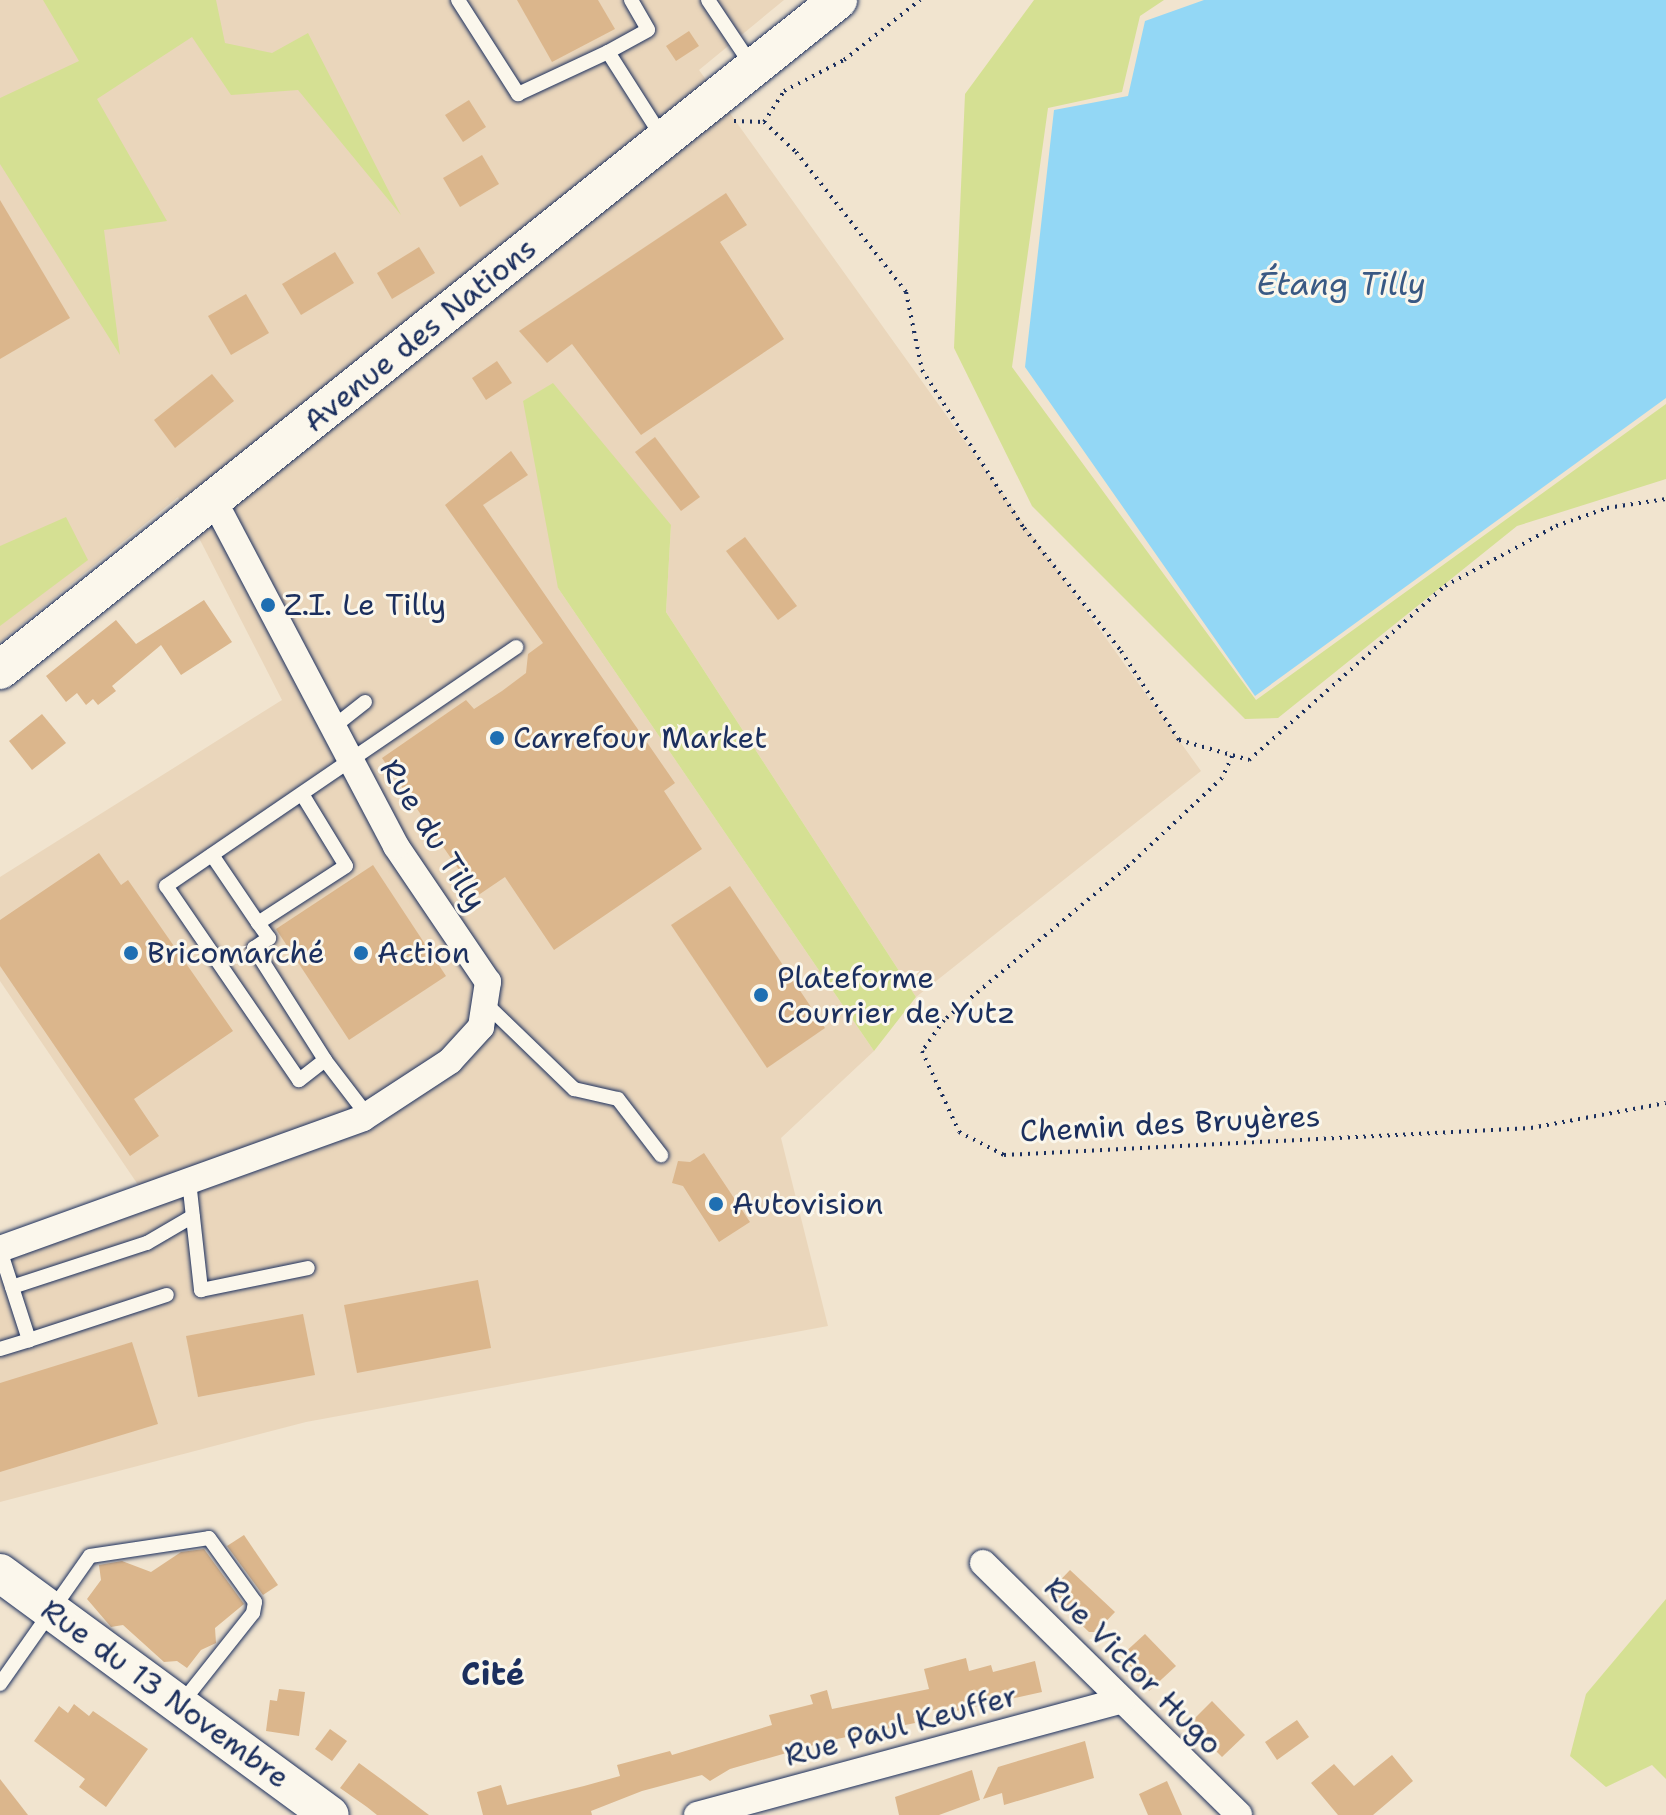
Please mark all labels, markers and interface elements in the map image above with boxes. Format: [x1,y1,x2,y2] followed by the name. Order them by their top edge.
[296,230,544,440] street label: Avenue des Nations
[1256,265,1426,303] water label: Étang Tilly
[284,587,446,623] place label: Z.I. Le Tilly
[259,596,277,614] marker: Z.I. Le Tilly
[513,720,767,756] place label: Carrefour Market
[488,729,506,747] marker: Carrefour Market
[372,753,494,917] street label: Rue du Tilly
[147,935,325,971] place label: Bricomarché
[377,935,470,971] place label: Action
[122,944,140,962] marker: Bricomarché
[352,944,370,962] marker: Action
[777,960,1015,1030] place label: Plateforme Courrier de Yutz
[752,986,770,1004] marker: Plateforme Courrier de Yutz
[1019,1098,1321,1150] street label: Chemin des Bruyères
[732,1186,883,1222] place label: Autovision
[707,1195,725,1213] marker: Autovision
[1037,1570,1229,1762] street label: Rue Victor Hugo
[34,1592,296,1796] street label: Rue du 13 Novembre
[461,1655,525,1693] district label: Cité
[781,1678,1021,1774] street label: Rue Paul Keuffer

